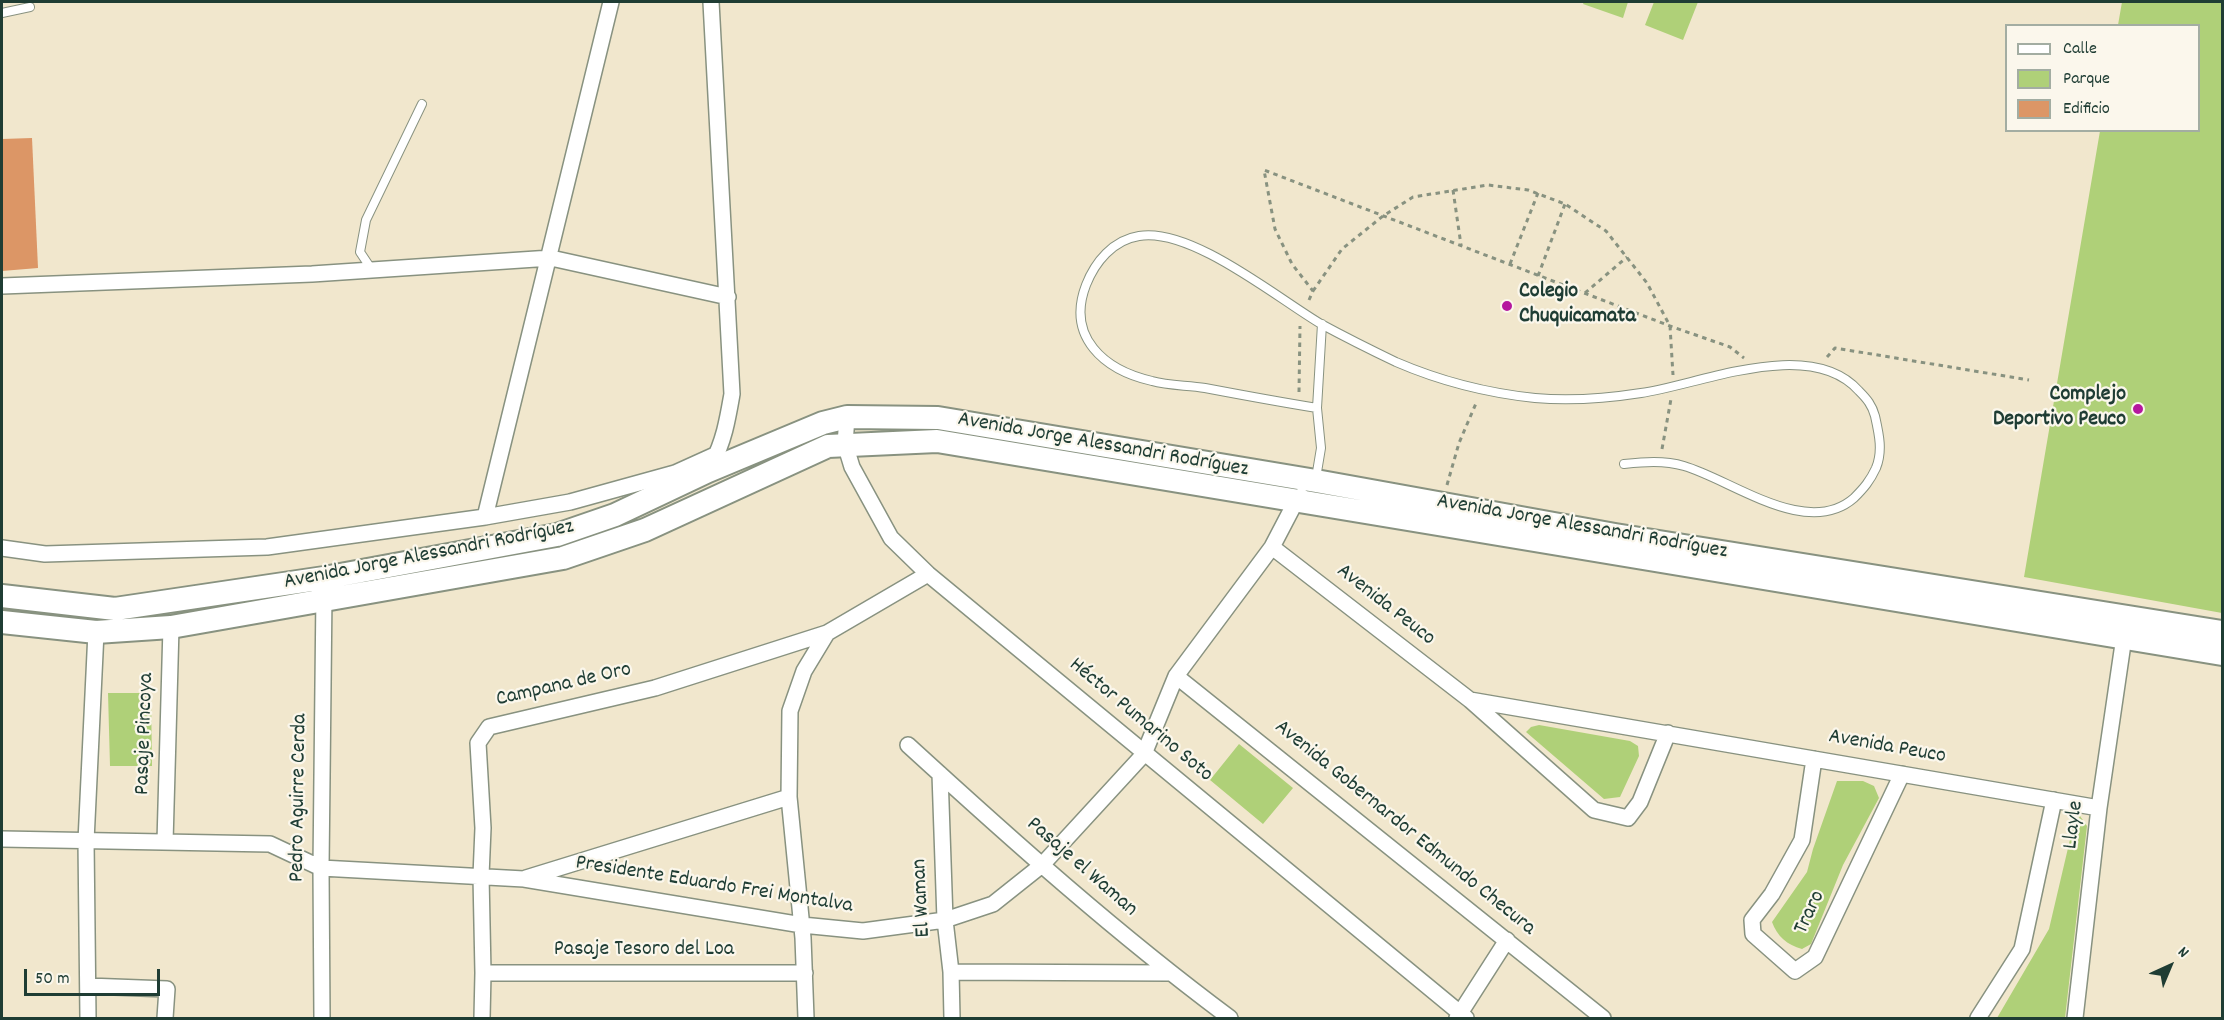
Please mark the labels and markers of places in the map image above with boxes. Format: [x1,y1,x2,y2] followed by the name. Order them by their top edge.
[1519,280,1636,332] place label: Colegio Chuquicamata
[1500,299,1514,313] marker: Colegio Chuquicamata
[1993,383,2126,434] place label: Complejo Deportivo Peuco
[2131,402,2145,416] marker: Complejo Deportivo Peuco

